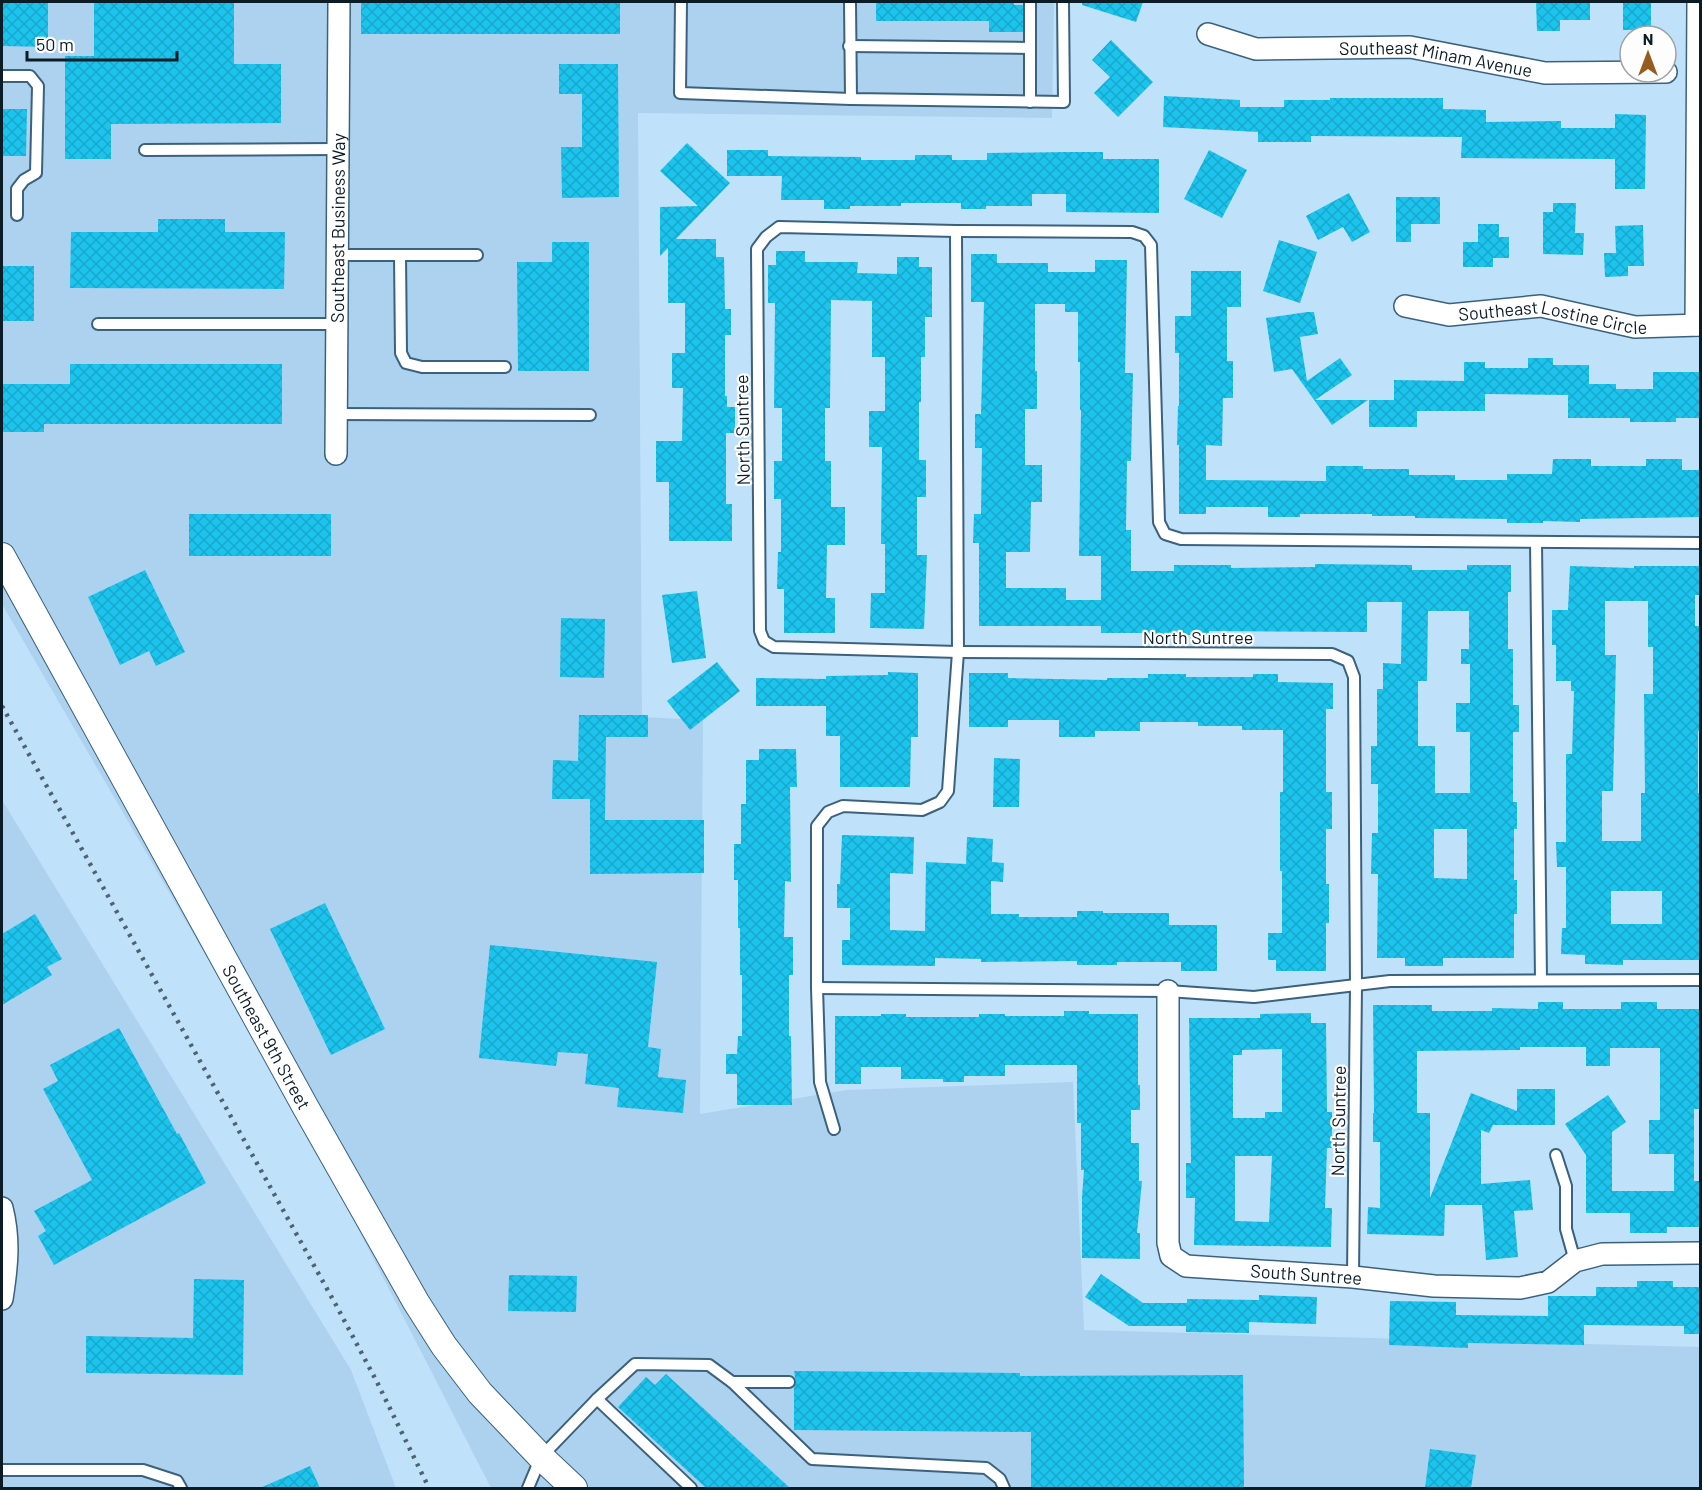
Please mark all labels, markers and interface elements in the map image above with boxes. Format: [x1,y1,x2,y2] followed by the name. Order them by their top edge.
[27,24,177,62] scale bar
[1618,24,1678,84] north arrow
[1643,29,1653,48] text: N
[36,33,74,55] text: 50 m
[1339,36,1534,81] street label: Southeast Minam Avenue
[326,133,349,323] street label: Southeast Business Way
[1457,295,1647,338] street label: Southeast Lostine Circle
[730,374,754,486] street label: North Suntree
[1143,626,1253,648] street label: North Suntree
[218,961,316,1113] street label: Southeast 9th Street
[1326,1065,1350,1177] street label: North Suntree
[1250,1259,1363,1289] street label: South Suntree

